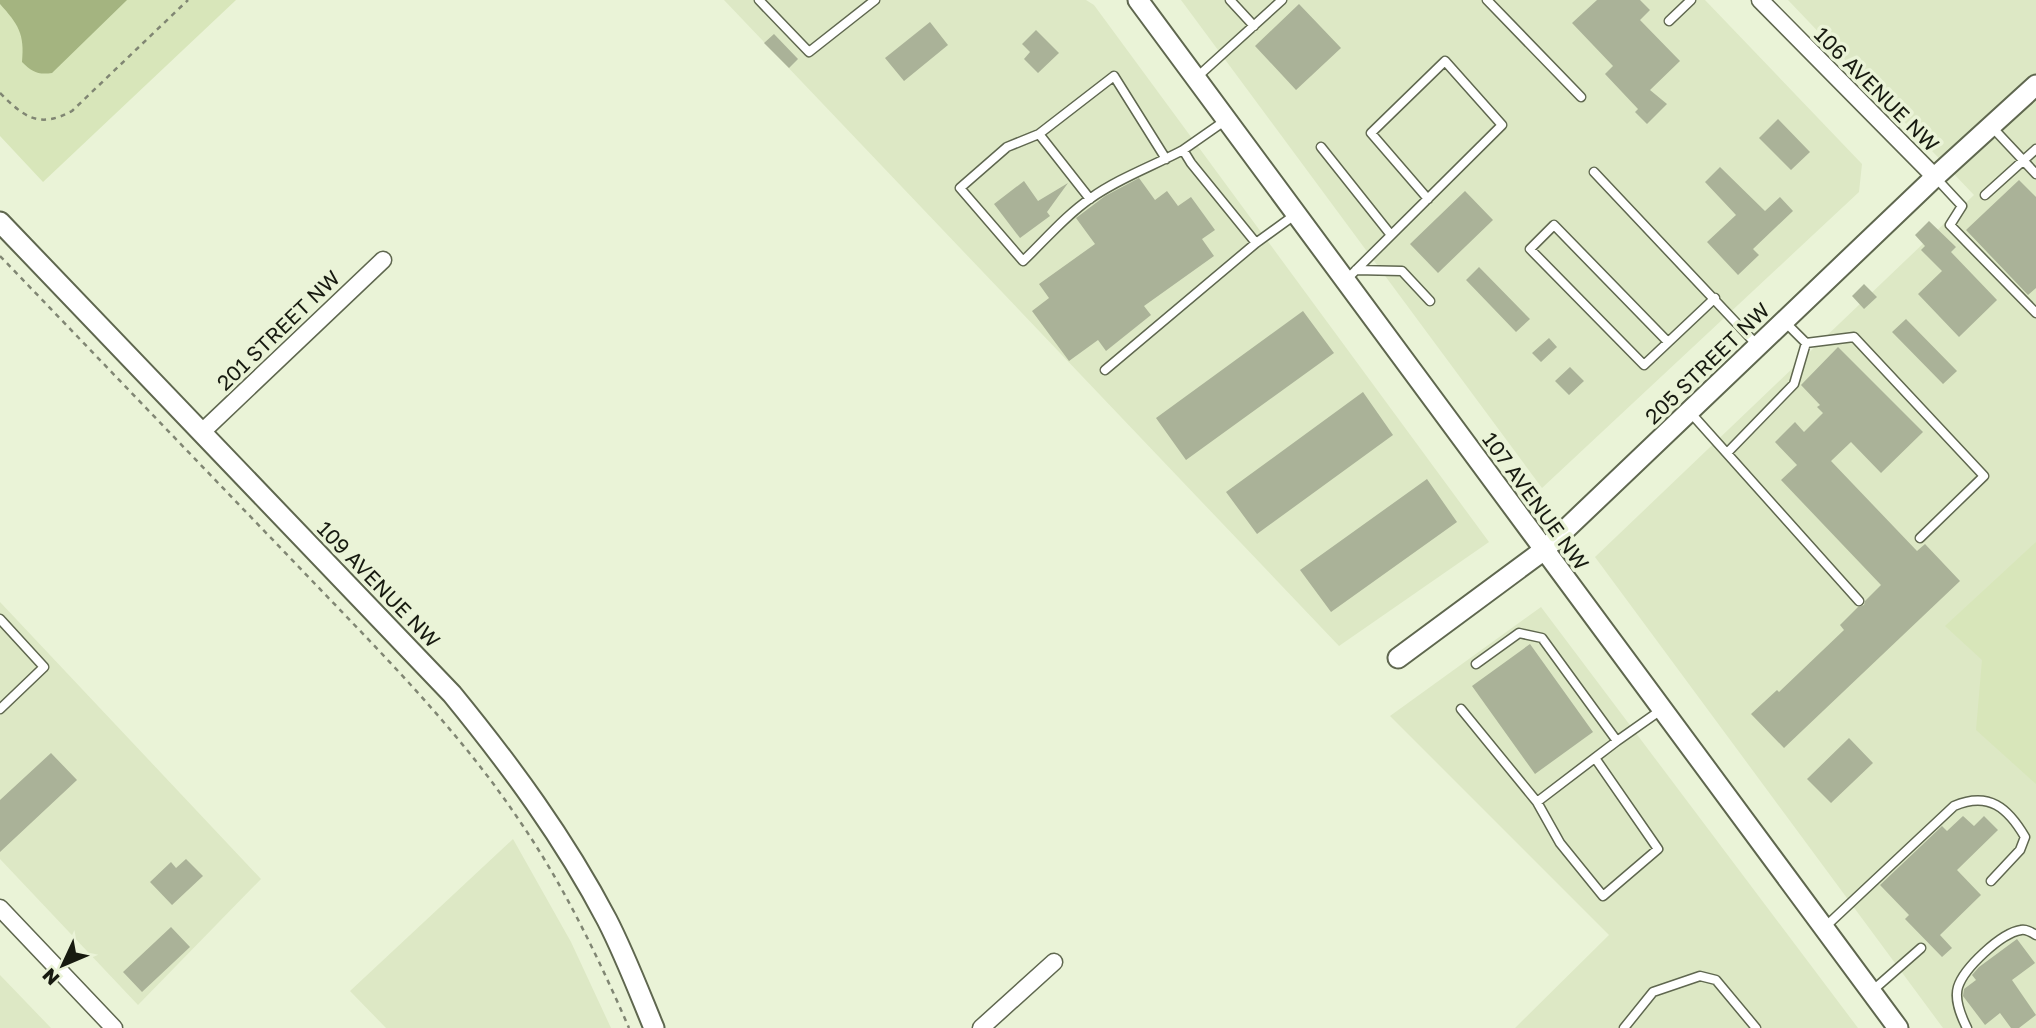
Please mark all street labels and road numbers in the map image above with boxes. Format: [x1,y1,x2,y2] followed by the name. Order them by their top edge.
[1809,21,1945,157] street label: 106 AVENUE NW
[211,265,345,395] street label: 201 STREET NW
[1639,297,1775,429] street label: 205 STREET NW
[1477,427,1595,575] street label: 107 AVENUE NW
[312,515,446,653] street label: 109 AVENUE NW

